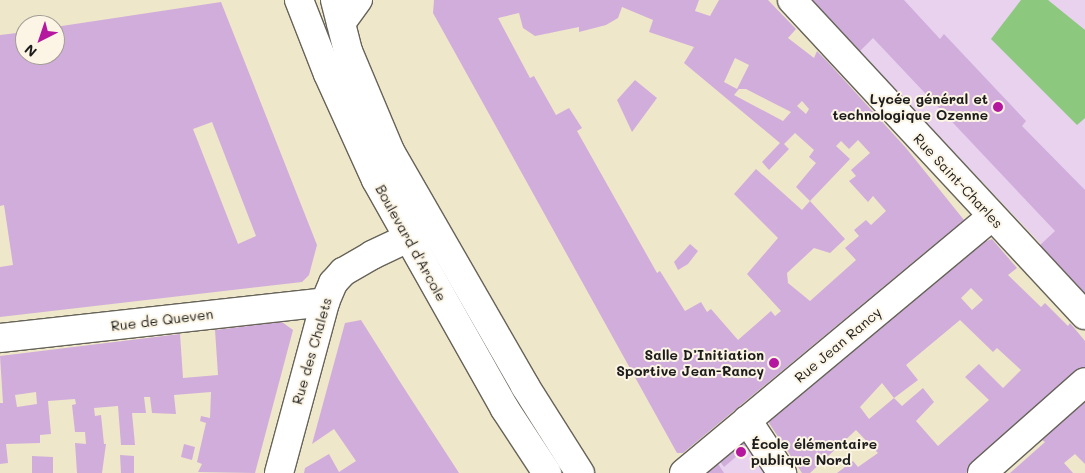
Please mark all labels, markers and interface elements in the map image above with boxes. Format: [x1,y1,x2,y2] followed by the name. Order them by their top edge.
[15,15,65,65] north arrow
[20,40,41,62] text: N
[833,91,988,124] place label: Lycée général et technologique Ozenne
[992,101,1004,113] marker: Lycée général et technologique Ozenne
[910,130,1006,232] street label: Rue Saint-Charles
[372,182,450,304] street label: Boulevard d'Arcole
[289,296,335,406] street label: Rue des Chalets
[791,304,885,386] street label: Rue Jean Rancy
[110,305,214,335] street label: Rue de Queven
[616,347,764,380] place label: Salle D’Initiation Sportive Jean-Rancy
[768,357,780,369] marker: Salle D’Initiation Sportive Jean-Rancy
[751,436,877,468] place label: École élémentaire publique Nord
[735,446,747,458] marker: École élémentaire publique Nord

